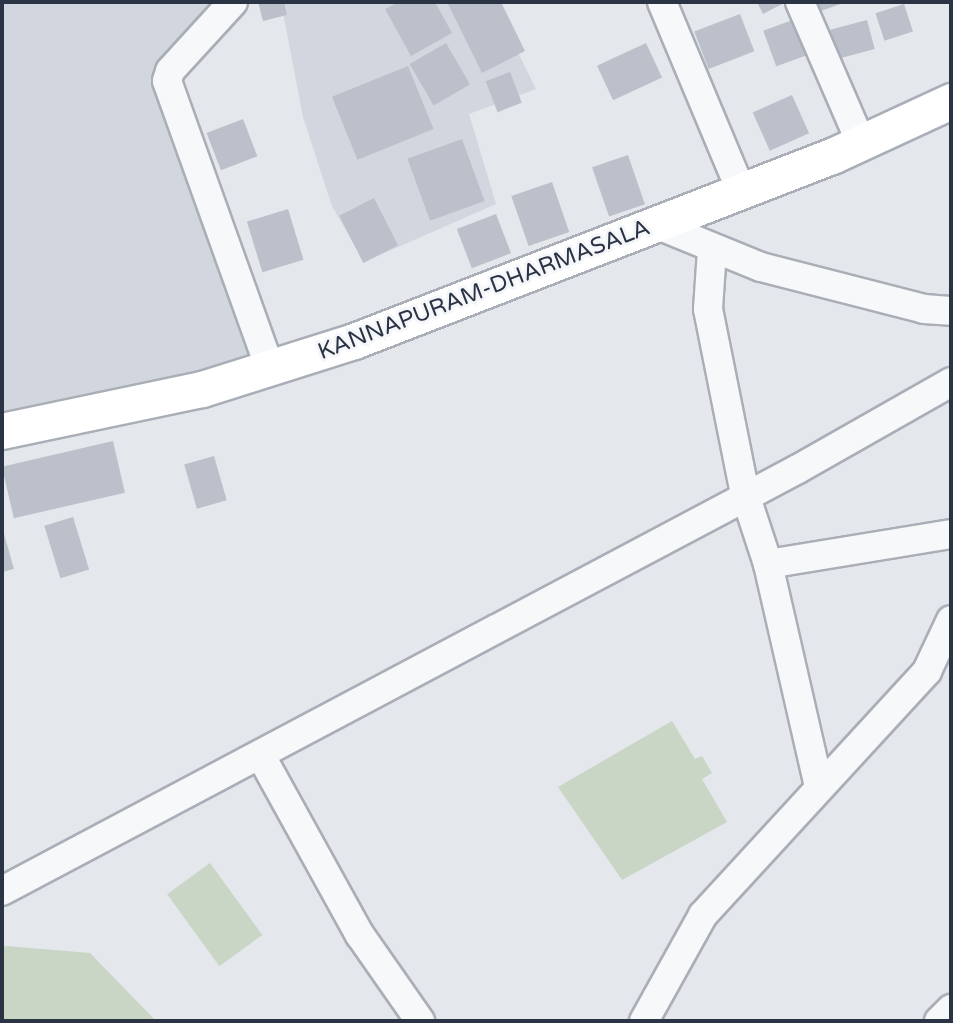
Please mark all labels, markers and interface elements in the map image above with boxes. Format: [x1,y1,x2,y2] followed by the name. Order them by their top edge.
[314,214,654,366] street label: KANNAPURAM-DHARMASALA

